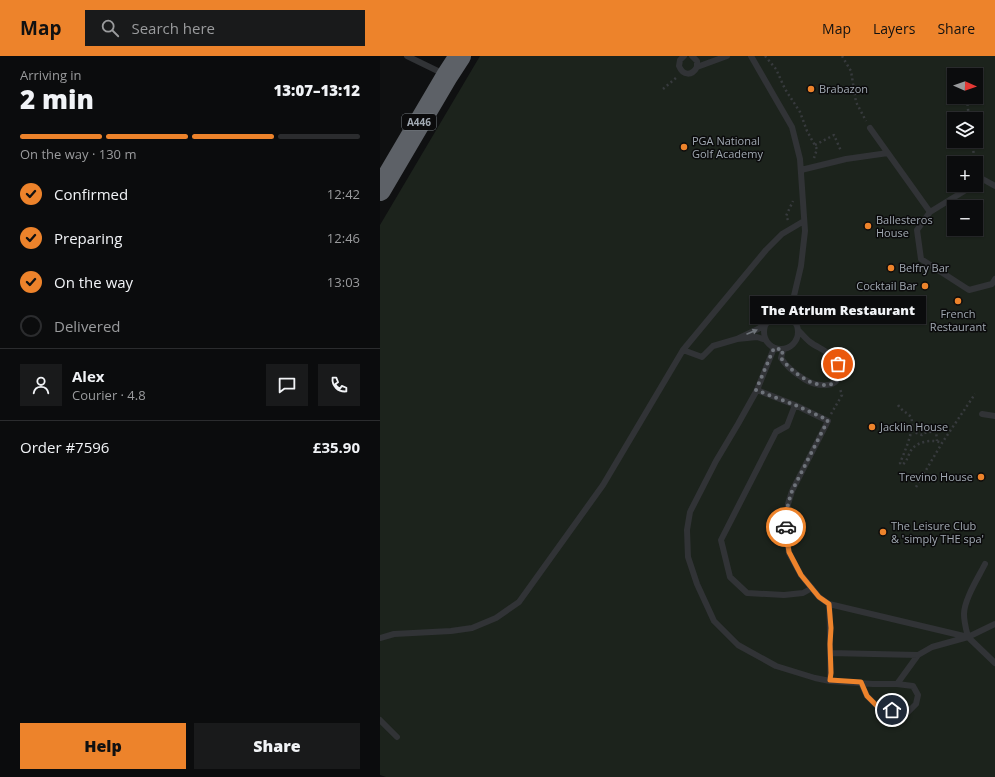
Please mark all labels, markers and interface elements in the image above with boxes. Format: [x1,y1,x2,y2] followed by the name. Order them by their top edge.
[85,10,365,46] search box
[20,15,61,41] text: Map
[99,17,121,39] icon: search
[131,18,215,38] text: Search here
[822,19,851,38] text: Map
[873,19,915,38] text: Layers
[937,19,975,38] text: Share
[20,66,82,84] text: Arriving in
[947,68,983,104] north arrow
[947,68,983,236] map controls
[274,80,360,100] text: 13:07–13:12
[20,81,94,117] text: 2 min
[819,81,868,96] place label: Brabazon
[806,84,816,94] marker: Brabazon
[947,112,983,148] button: layers
[402,114,436,130] road number: A446
[692,133,763,161] place label: PGA National Golf Academy
[679,142,689,152] marker: PGA National Golf Academy
[20,145,136,163] text: On the way · 130 m
[947,156,983,192] button: +
[20,183,42,205] icon: check
[54,184,128,204] text: Confirmed
[327,185,360,203] text: 12:42
[947,200,983,236] button: −
[876,212,933,240] place label: Ballesteros House
[863,221,873,231] marker: Ballesteros House
[20,227,42,249] icon: check
[54,228,122,248] text: Preparing
[327,229,360,247] text: 12:46
[899,260,950,275] place label: Belfry Bar
[886,263,896,273] marker: Belfry Bar
[20,271,42,293] icon: check
[54,272,133,292] text: On the way
[327,273,360,291] text: 13:03
[856,278,917,293] place label: Cocktail Bar
[920,281,930,291] marker: Cocktail Bar
[750,296,926,324] callout: The Atrium Restaurant
[953,296,963,306] marker: French Restaurant
[761,301,915,319] text: The Atrium Restaurant
[930,306,986,334] place label: French Restaurant
[54,316,121,336] text: Delivered
[746,329,757,335] one-way arrow
[821,347,855,381] pin
[827,353,849,375] icon: bag
[20,364,62,406] button: person
[266,364,308,406] button: chat
[318,364,360,406] button: phone
[72,366,104,386] text: Alex
[72,386,146,404] text: Courier · 4.8
[879,419,948,434] place label: Jacklin House
[867,422,877,432] marker: Jacklin House
[20,437,109,457] text: Order #7596
[313,437,360,457] text: £35.90
[899,469,973,484] place label: Trevino House
[976,472,986,482] marker: Trevino House
[766,507,806,547] courier
[775,516,797,538] icon: car
[891,518,984,546] place label: The Leisure Club & 'simply THE spa'
[878,527,888,537] marker: The Leisure Club & 'simply THE spa'
[875,693,909,727] pin
[881,699,903,721] icon: home
[20,723,186,769] button: Help
[194,723,360,769] button: Share

